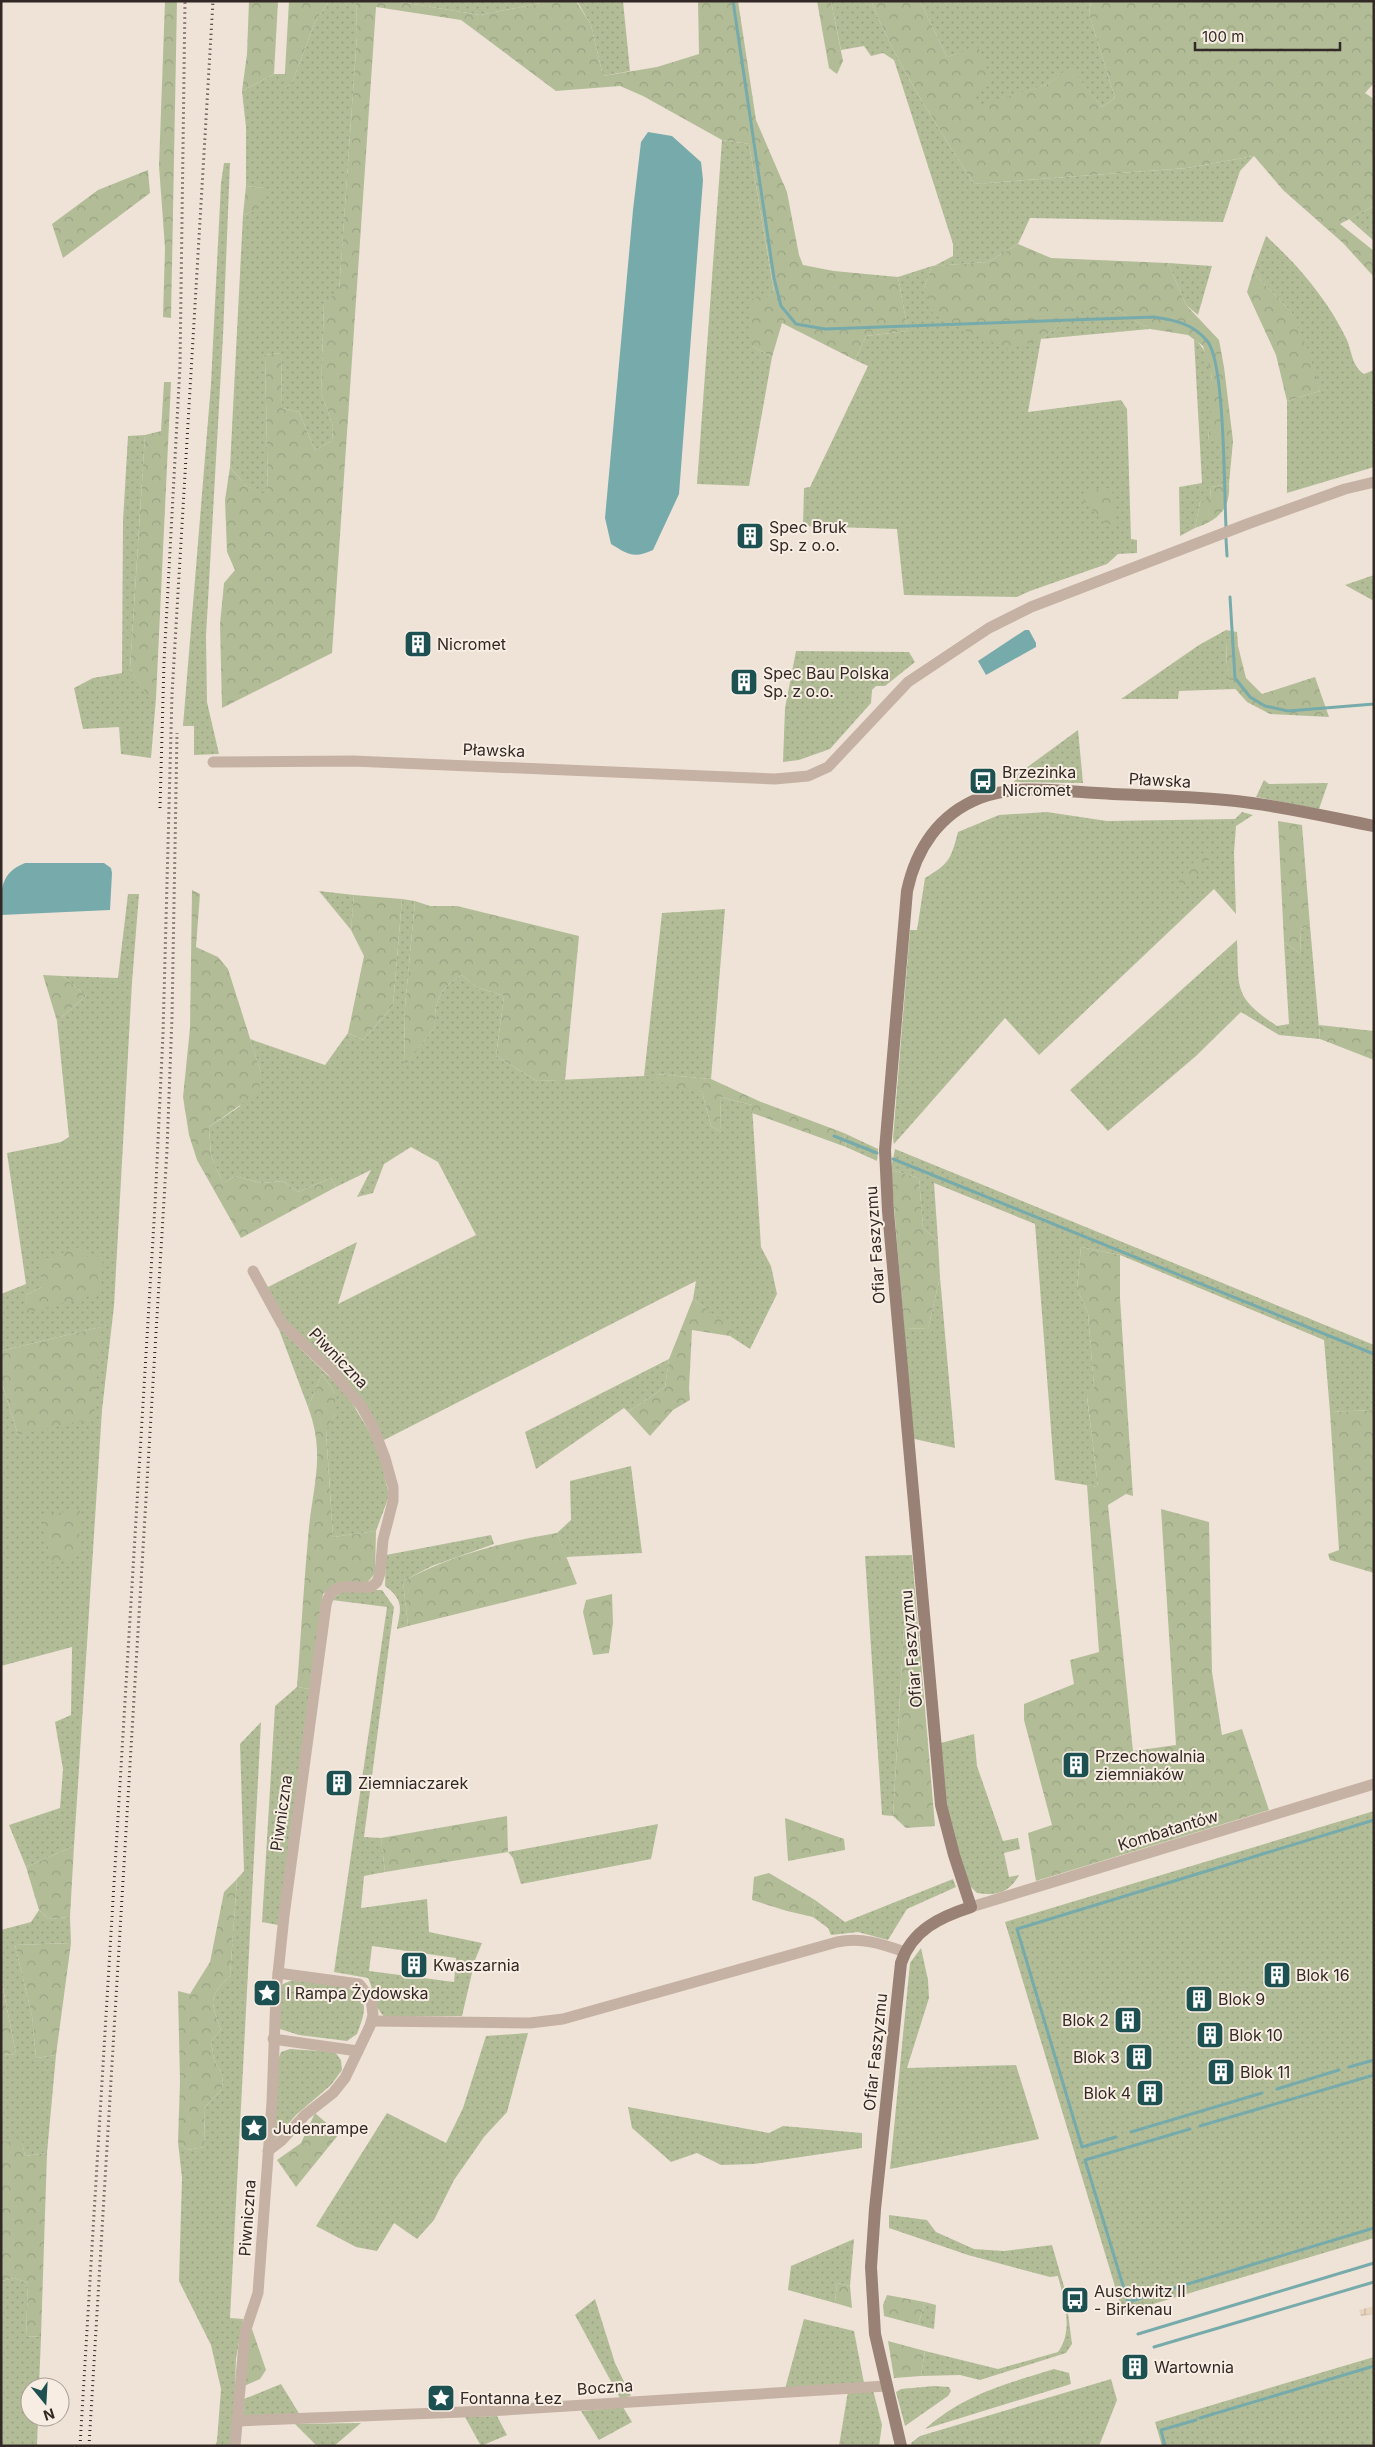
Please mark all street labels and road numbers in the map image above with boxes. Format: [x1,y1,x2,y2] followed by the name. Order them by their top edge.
[462,739,526,761] street label: Pławska
[1128,768,1192,792] street label: Pławska
[861,1185,889,1305] street label: Ofiar Faszyzmu
[305,1323,373,1393] street label: Piwniczna
[896,1589,926,1709] street label: Ofiar Faszyzmu
[266,1774,296,1852] street label: Piwniczna
[1115,1805,1221,1855] street label: Kombatantów
[859,1992,891,2112] street label: Ofiar Faszyzmu
[234,2179,260,2257] street label: Piwniczna
[576,2375,634,2399] street label: Boczna

